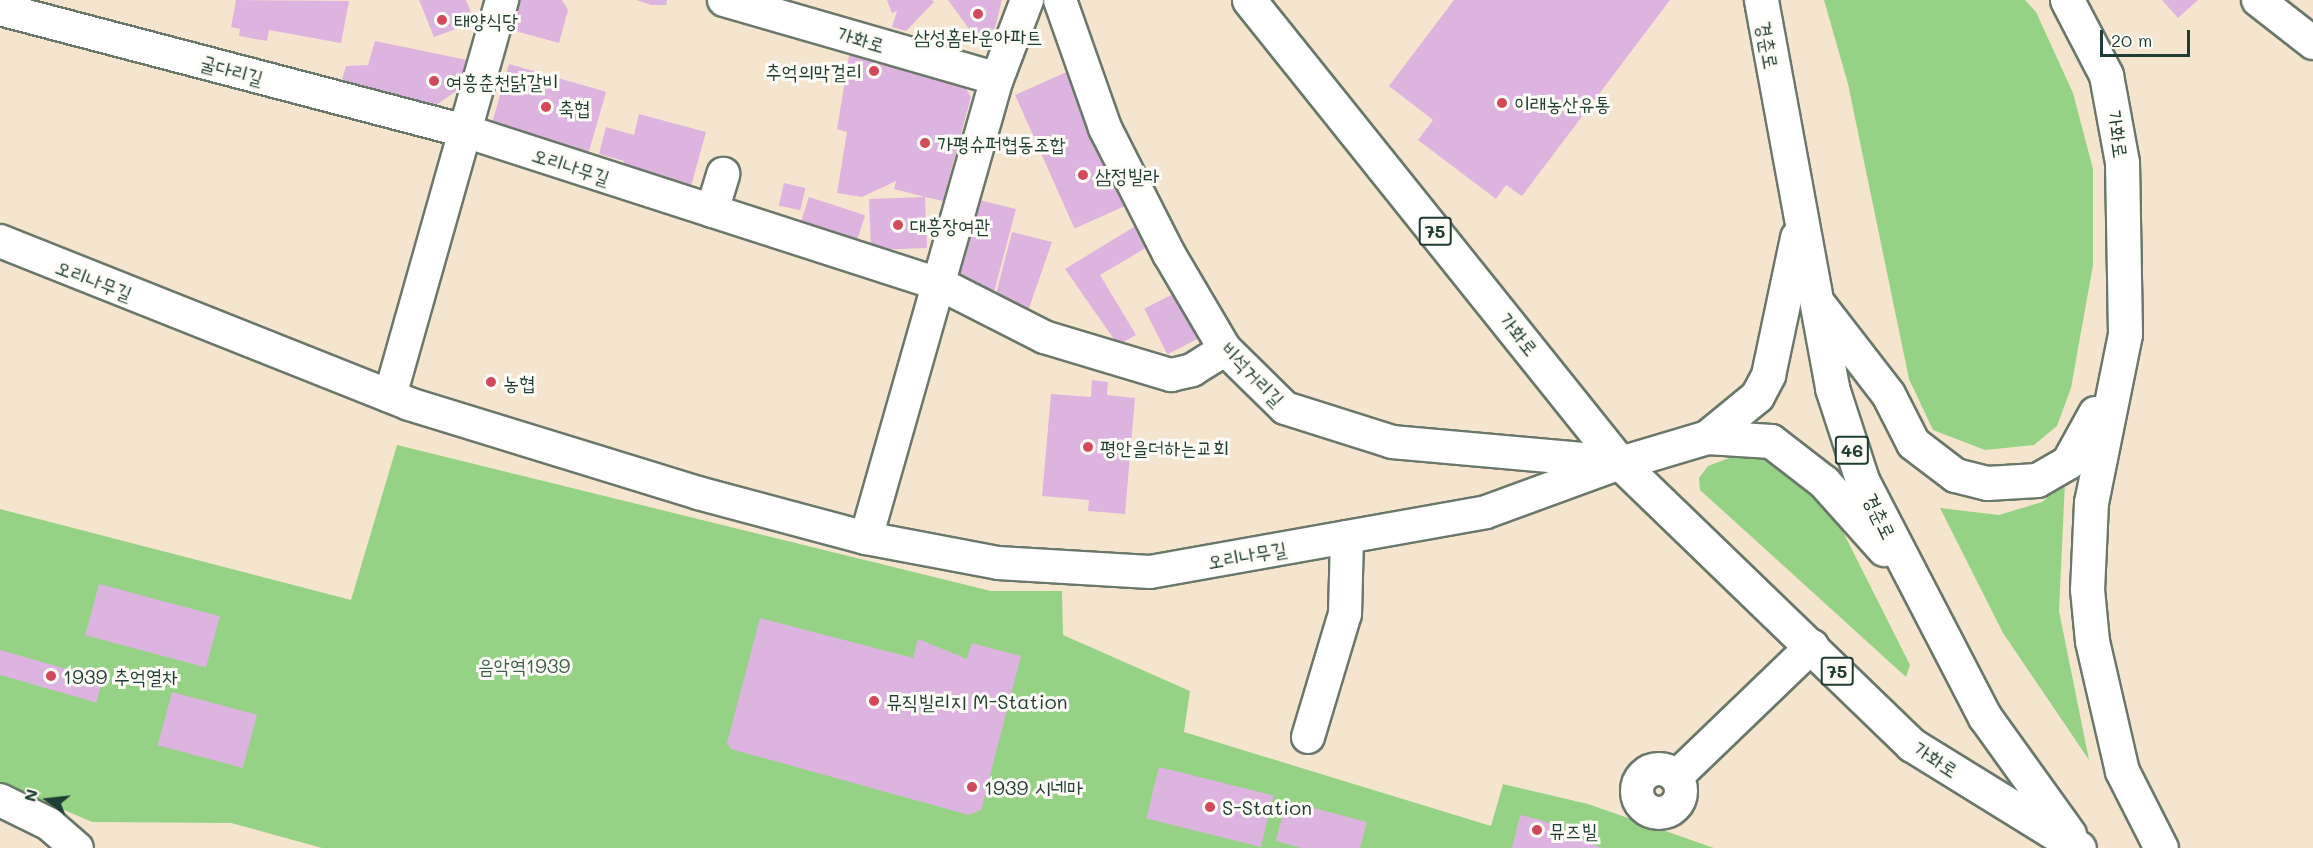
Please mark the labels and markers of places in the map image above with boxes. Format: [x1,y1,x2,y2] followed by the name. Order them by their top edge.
[971,7,985,21] marker: 삼성홈타운아파트
[454,8,518,32] place label: 태양식당
[435,13,449,27] marker: 태양식당
[914,24,1042,48] place label: 삼성홈타운아파트
[765,59,862,83] place label: 추억의막걸리
[867,64,881,78] marker: 추억의막걸리
[446,69,559,93] place label: 여흥춘천닭갈비
[427,74,441,88] marker: 여흥춘천닭갈비
[1514,91,1611,115] place label: 이래농산유통
[558,95,590,119] place label: 축협
[1495,96,1509,110] marker: 이래농산유통
[539,100,553,114] marker: 축협
[937,131,1066,155] place label: 가평슈퍼협동조합
[918,136,932,150] marker: 가평슈퍼협동조합
[1095,163,1159,187] place label: 삼정빌라
[1076,168,1090,182] marker: 삼정빌라
[910,213,990,237] place label: 대흥장여관
[891,218,905,232] marker: 대흥장여관
[503,370,535,394] place label: 농협
[484,375,498,389] marker: 농협
[1100,435,1229,459] place label: 평안을더하는교회
[1081,440,1095,454] marker: 평안을더하는교회
[63,664,178,688] place label: 1939 추억열차
[44,669,58,683] marker: 1939 추억열차
[886,689,1068,713] place label: 뮤직빌리지 M-Station
[867,694,881,708] marker: 뮤직빌리지 M-Station
[984,775,1083,799] place label: 1939 시네마
[965,780,979,794] marker: 1939 시네마
[1222,795,1312,819] place label: S-Station
[1203,800,1217,814] marker: S-Station
[1549,818,1597,842] place label: 뮤즈빌
[1530,823,1544,837] marker: 뮤즈빌

